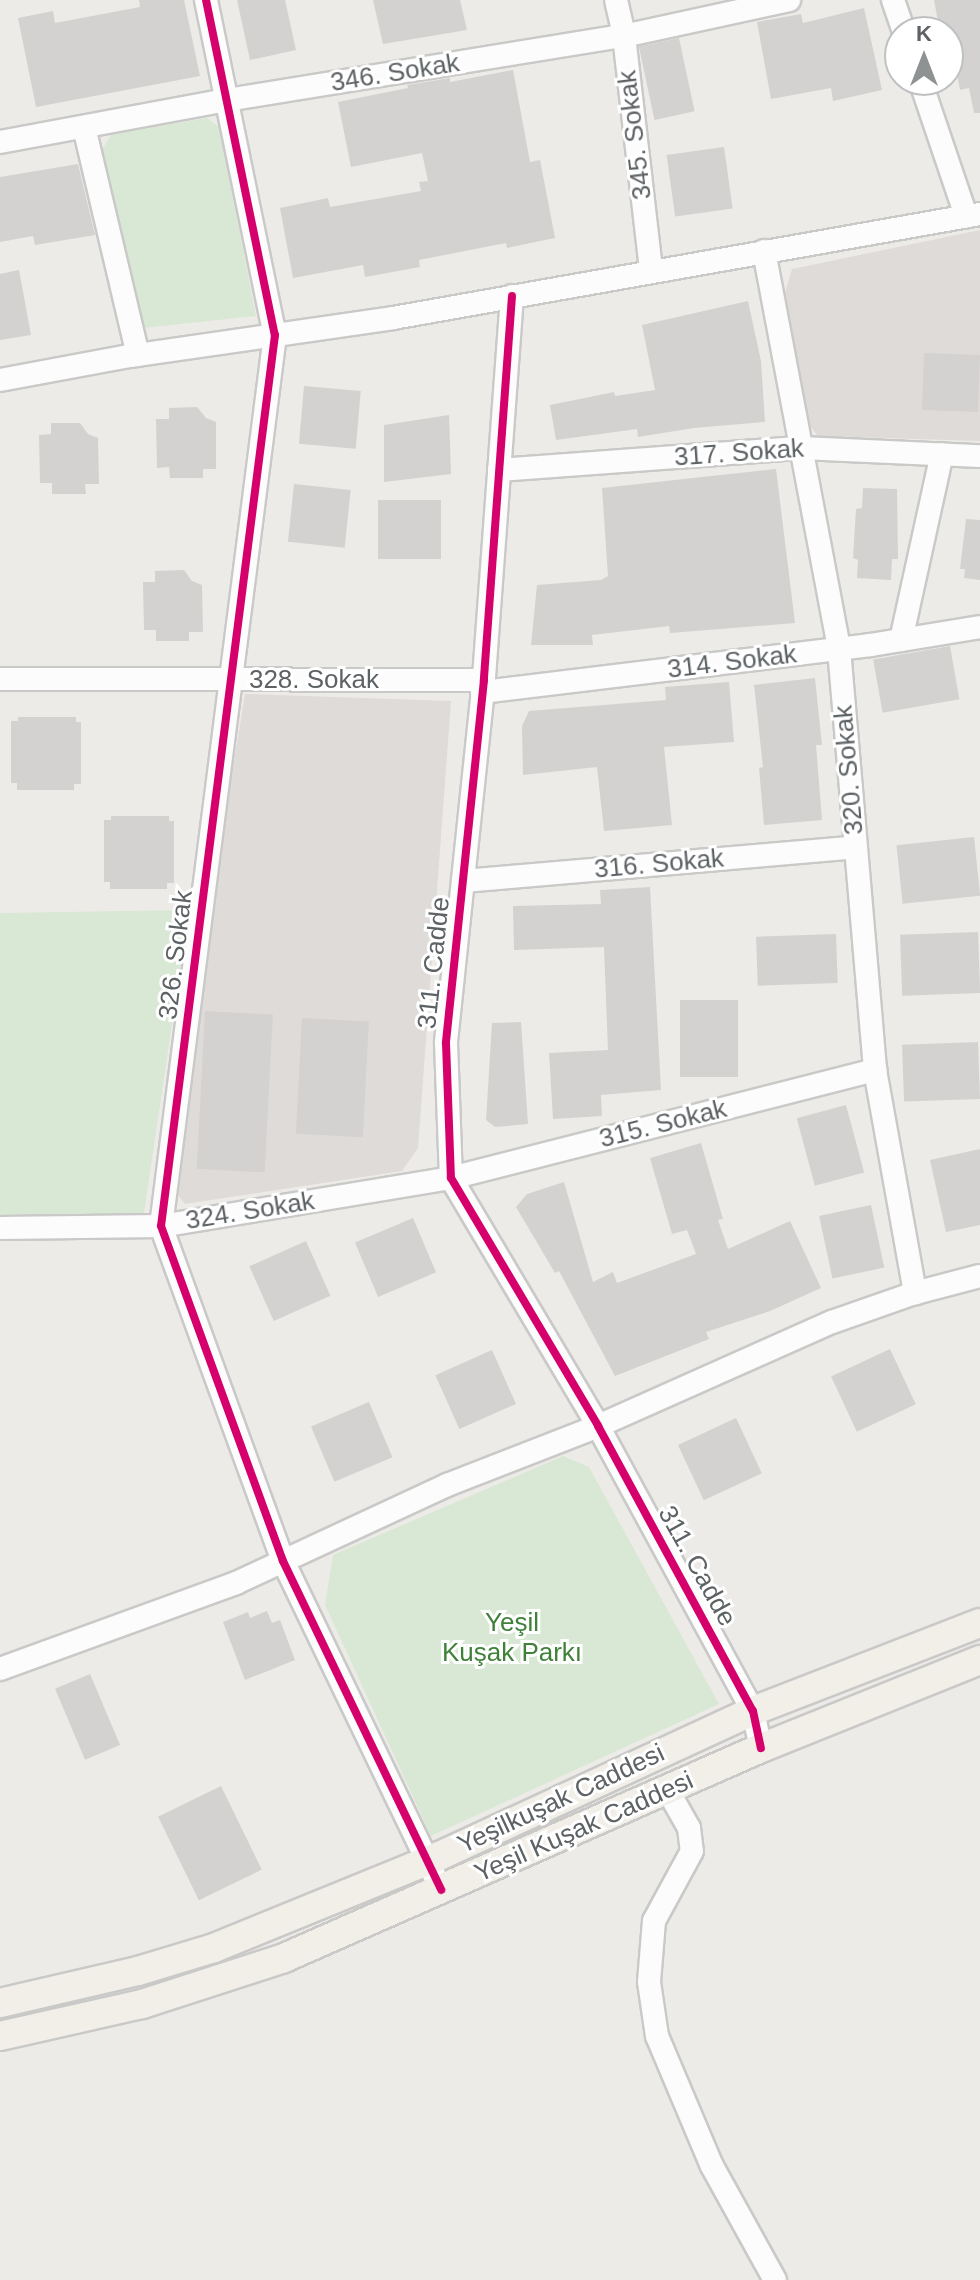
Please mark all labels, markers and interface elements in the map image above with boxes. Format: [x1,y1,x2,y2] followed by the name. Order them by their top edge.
[884,16,964,96] north arrow
[916,21,932,46] text: K
[328,47,462,99] street label: 346. Sokak
[612,69,658,201] street label: 345. Sokak
[673,433,805,473] street label: 317. Sokak
[666,639,798,685] street label: 314. Sokak
[249,664,379,696] street label: 328. Sokak
[828,704,870,836] street label: 320. Sokak
[593,843,725,885] street label: 316. Sokak
[153,889,199,1021] street label: 326. Sokak
[412,895,456,1031] street label: 311. Cadde
[596,1093,730,1155] street label: 315. Sokak
[183,1185,317,1237] street label: 324. Sokak
[651,1500,743,1632] street label: 311. Cadde
[442,1607,582,1668] park label: Yeşil Kuşak Parkı
[453,1737,669,1861] street label: Yeşilkuşak Caddesi
[470,1765,698,1889] street label: Yeşil Kuşak Caddesi

